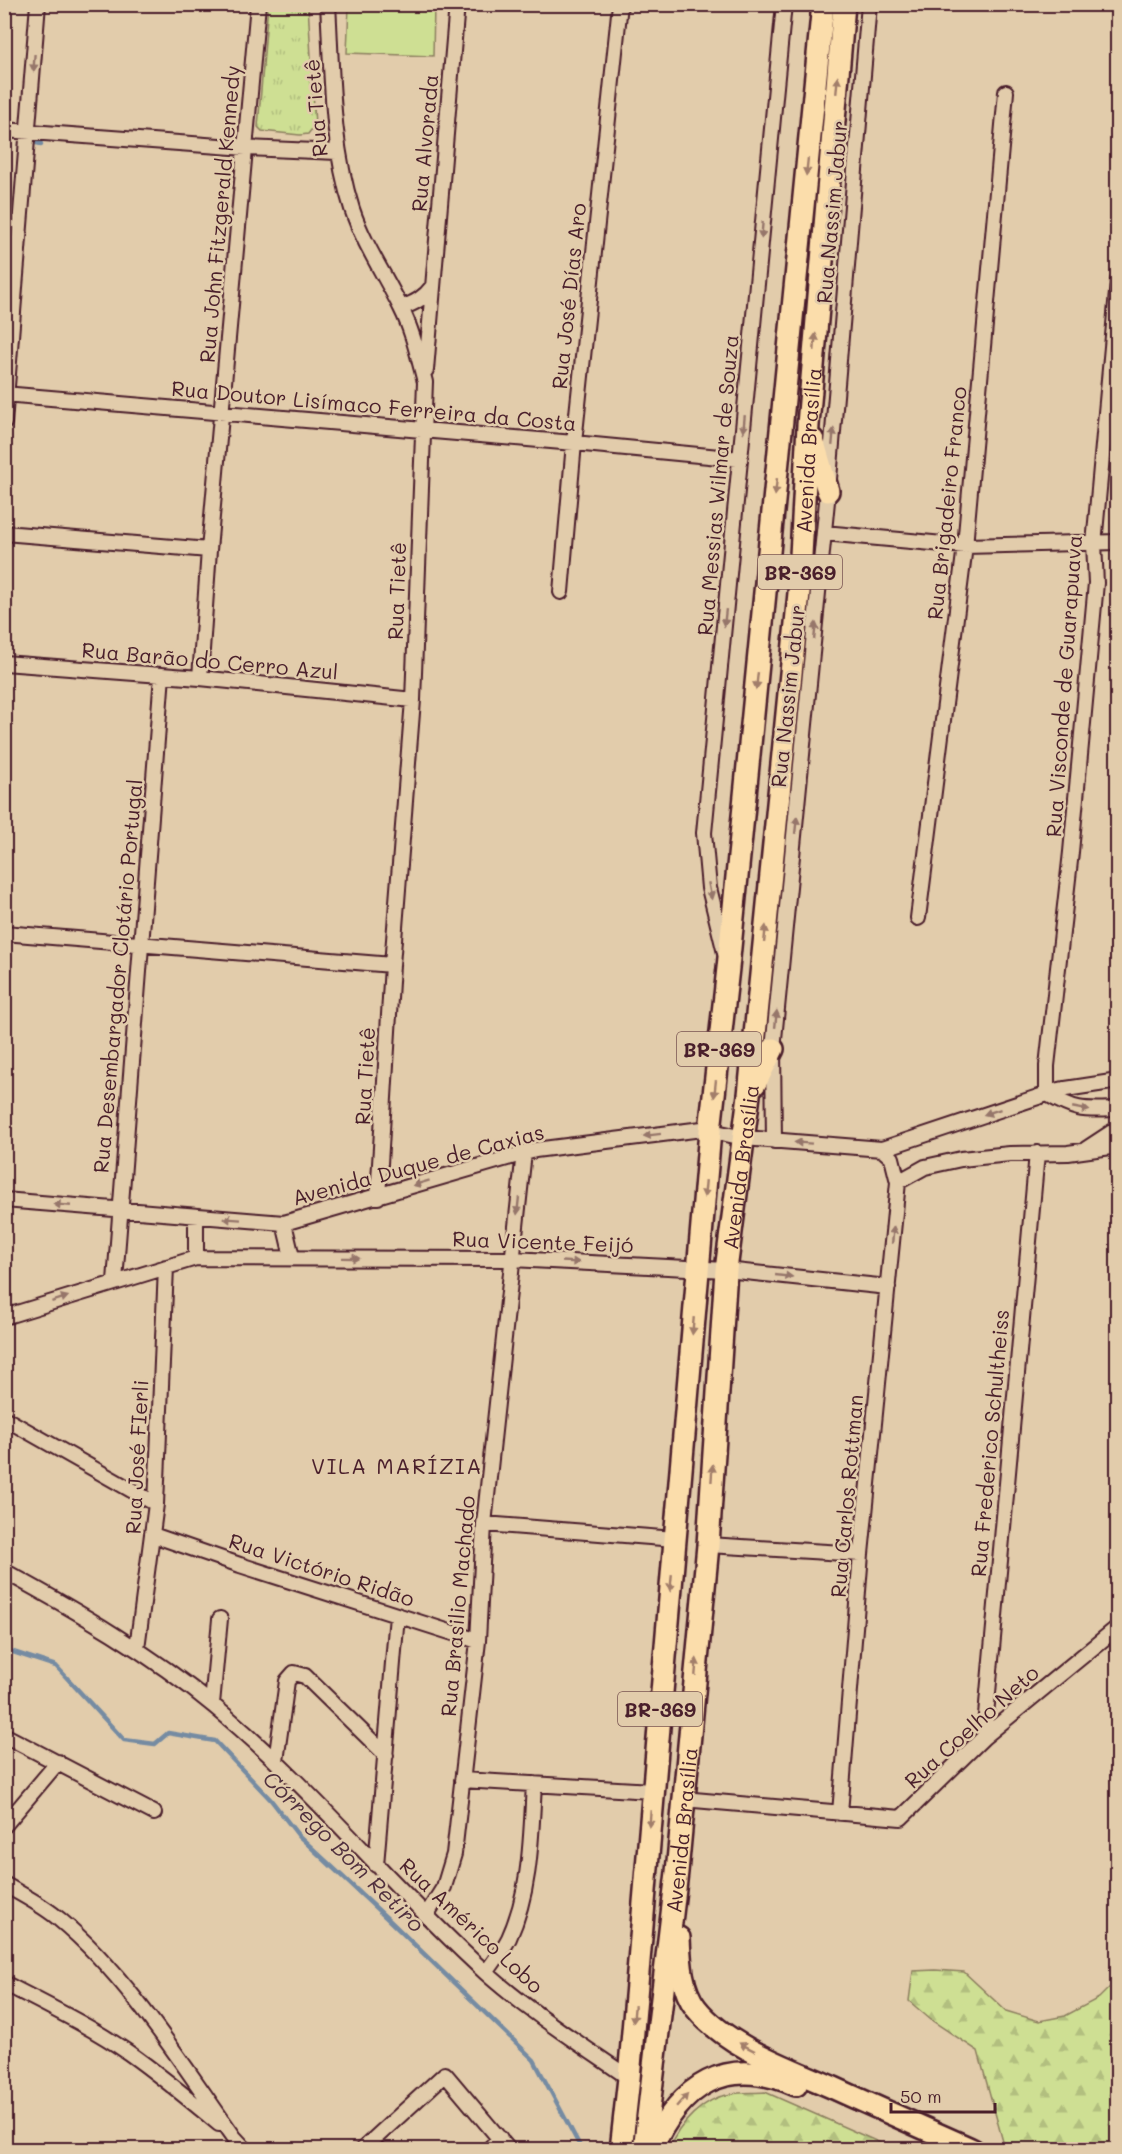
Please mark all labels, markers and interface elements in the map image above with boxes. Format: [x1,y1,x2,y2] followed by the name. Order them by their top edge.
[29,53,38,72] one-way arrow
[297,58,333,158] street label: Rua Tietê
[193,64,245,364] street label: Rua John Fitzgerald Kennedy
[405,73,443,213] street label: Rua Alvorada
[832,76,842,95] one-way arrow
[810,119,852,305] street label: Rua Nassim Jabur
[802,158,812,177] one-way arrow
[545,201,591,391] street label: Rua José Días Aro
[757,221,767,240] one-way arrow
[690,333,744,637] street label: Rua Messias Wilmar de Souza
[810,333,820,352] one-way arrow
[789,366,826,534] street label: Avenida Brasília
[170,374,578,436] street label: Rua Doutor Lisímaco Ferreira da Costa
[920,385,972,621] street label: Rua Brigadeiro Franco
[739,415,749,434] one-way arrow
[828,427,838,446] one-way arrow
[771,477,781,496] one-way arrow
[1039,534,1087,838] street label: Rua Visconde de Guarapuava
[381,541,411,641] street label: Rua Tietê
[758,555,842,589] road number: BR-369
[764,603,810,789] street label: Rua Nassim Jabur
[720,609,730,628] one-way arrow
[810,621,820,640] one-way arrow
[81,635,339,685] street label: Rua Barão do Cerro Azul
[752,671,762,690] one-way arrow
[86,778,148,1174] street label: Rua Desembargador Clotário Portugal
[791,816,800,835] one-way arrow
[706,882,715,901] one-way arrow
[760,924,770,943] one-way arrow
[771,1010,781,1029] one-way arrow
[348,1026,380,1126] street label: Rua Tietê
[677,1032,761,1066] road number: BR-369
[710,1079,720,1098] one-way arrow
[715,1083,763,1251] street label: Avenida Brasília
[1071,1105,1090,1114] one-way arrow
[983,1108,1001,1118] one-way arrow
[289,1117,547,1211] street label: Avenida Duque de Caxias
[643,1130,662,1140] one-way arrow
[793,1138,812,1148] one-way arrow
[412,1179,430,1188] one-way arrow
[700,1180,710,1199] one-way arrow
[513,1196,523,1215] one-way arrow
[52,1200,71,1210] one-way arrow
[222,1215,241,1224] one-way arrow
[452,1224,634,1258] street label: Rua Vicente Feijó
[888,1225,898,1244] one-way arrow
[341,1253,360,1263] one-way arrow
[561,1258,580,1267] one-way arrow
[775,1271,794,1281] one-way arrow
[51,1294,69,1303] one-way arrow
[964,1308,1014,1578] street label: Rua Frederico Schultheiss
[688,1317,698,1336] one-way arrow
[118,1379,154,1535] street label: Rua José FIerli
[824,1393,868,1599] street label: Rua Carlos Rottman
[311,1451,483,1480] district label: VILA MARÍZIA
[708,1463,717,1482] one-way arrow
[434,1494,480,1718] street label: Rua Brasilio Machado
[226,1526,418,1612] street label: Rua Victório Ridão
[666,1574,676,1593] one-way arrow
[691,1657,701,1676] one-way arrow
[898,1659,1044,1793] street label: Rua Coelho Neto
[618,1692,702,1726] road number: BR-369
[659,1746,702,1914] street label: Avenida Brasília
[257,1764,431,1938] water label: Córrego Bom Retiro
[645,1810,655,1829] one-way arrow
[394,1851,550,1999] street label: Rua Américo Lobo
[629,2004,639,2023] one-way arrow
[739,2043,756,2052] one-way arrow
[891,2076,994,2114] scale bar
[900,2084,942,2108] text: 50 m
[675,2093,689,2108] one-way arrow

